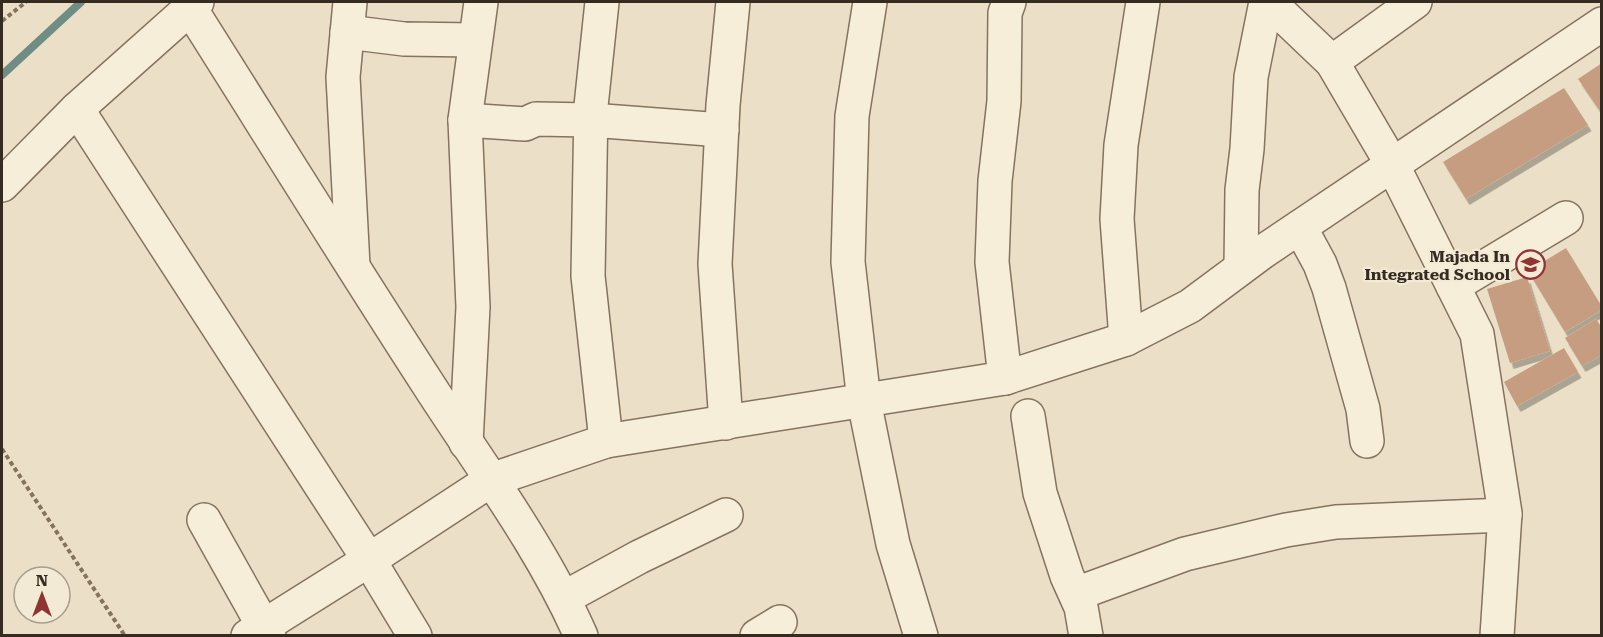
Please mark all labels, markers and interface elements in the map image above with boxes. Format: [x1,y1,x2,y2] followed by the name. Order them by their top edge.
[1364,247,1511,284] place label: Majada In Integrated School
[1515,249,1547,281] school or university icon: Majada In Integrated School
[12,565,72,625] north arrow
[36,571,48,590] text: N

